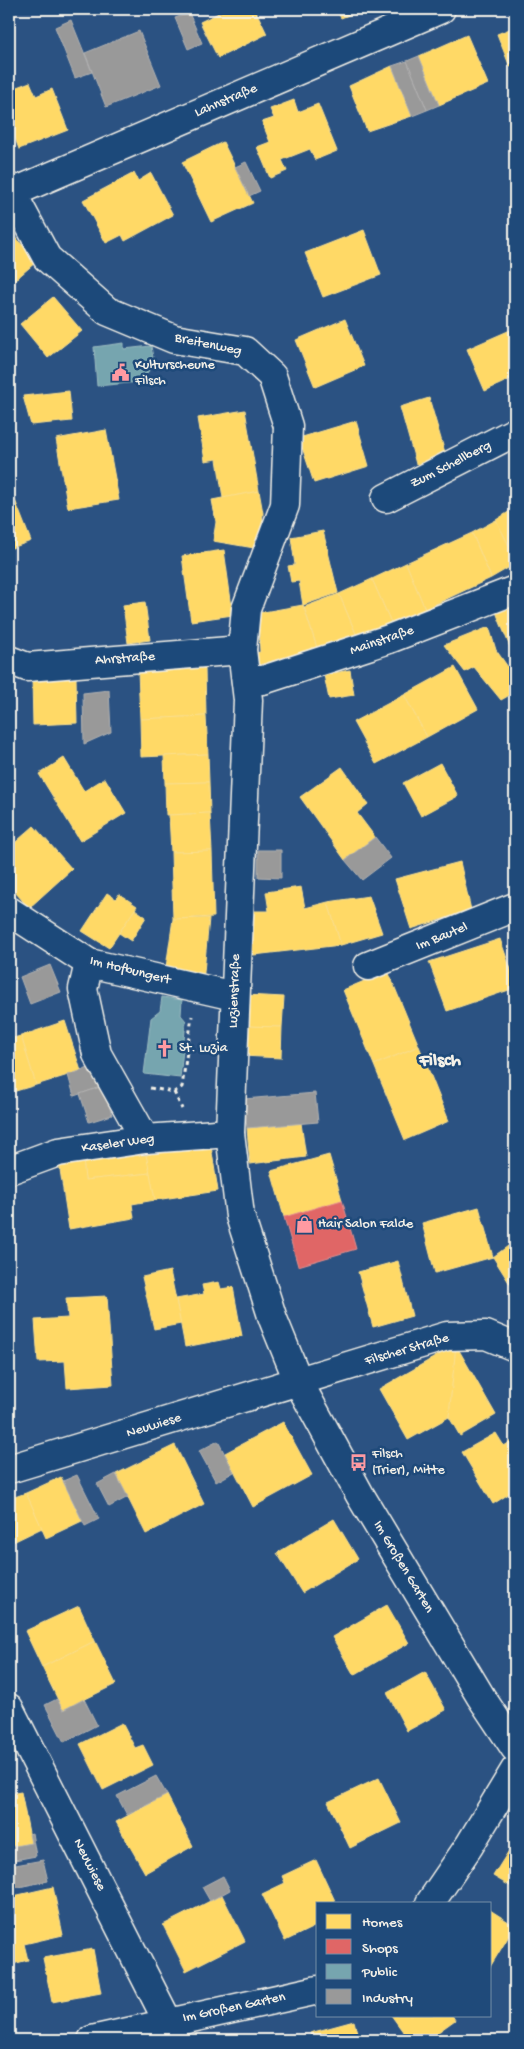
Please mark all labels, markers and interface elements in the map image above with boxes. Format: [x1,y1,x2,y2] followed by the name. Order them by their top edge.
[192,80,261,122] street label: Lahnstraße
[172,329,243,360] street label: Breitenweg
[134,357,215,390] place label: Kulturscheune Filsch
[111,363,131,383] public building icon: Kulturscheune Filsch
[408,437,494,493] street label: Zum Schellberg
[348,622,417,660] street label: Mainstraße
[94,648,156,670] street label: Ahrstraße
[414,919,470,955] street label: Im Bautel
[88,953,173,990] street label: Im Hofbungert
[225,953,245,1028] street label: Luzienstraße
[155,1038,175,1058] church icon: St. Luzia
[179,1040,229,1057] place label: St. Luzia
[418,1050,462,1073] district label: Filsch
[80,1130,156,1158] street label: Kaseler Weg
[294,1214,314,1234] shop icon: Hair Salon Falde
[318,1216,414,1233] place label: Hair Salon Falde
[362,1330,452,1370] street label: Filscher Straße
[125,1409,184,1442] street label: Neuwiese
[371,1446,445,1479] place label: Filsch (Trier), Mitte
[348,1452,368,1472] bus stop icon: Filsch (Trier), Mitte
[369,1518,437,1616] street label: Im Großen Garten
[69,1836,110,1895] street label: Neuwiese
[316,1902,492,2016] legend
[362,1914,403,1932] text: Homes
[362,1940,398,1958] text: Shops
[361,1964,398,1982] text: Public
[181,1989,287,2027] street label: Im Großen Garten
[362,1990,414,2008] text: Industry

